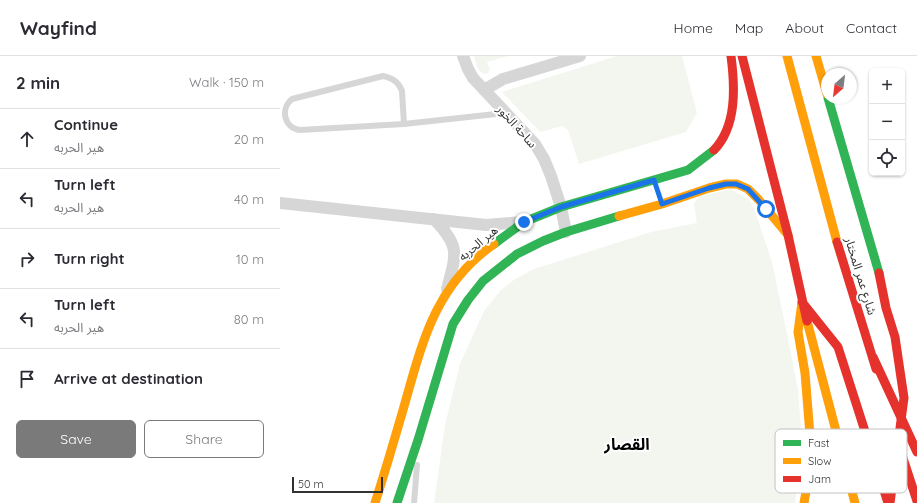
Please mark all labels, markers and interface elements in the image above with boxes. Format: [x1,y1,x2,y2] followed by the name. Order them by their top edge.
[20,16,97,40] text: Wayfind
[674,19,713,37] text: Home
[735,19,763,37] text: Map
[785,19,824,37] text: About
[846,19,897,37] text: Contact
[821,68,857,104] north arrow
[869,68,905,176] map controls
[869,68,905,104] button: +
[16,72,60,93] text: 2 min
[189,74,264,90] text: Walk · 150 m
[493,101,540,151] street label: ساحة الخور
[869,104,905,140] button: −
[54,115,118,134] text: Continue
[16,128,38,150] icon: ahead
[234,131,264,147] text: 20 m
[54,139,104,155] text: هير الحربه
[869,140,905,176] button: locate
[54,175,116,194] text: Turn left
[16,188,38,210] icon: left
[234,191,264,207] text: 40 m
[54,199,104,215] text: هير الحربه
[757,200,775,218] route start
[515,213,533,231] route end
[455,222,501,264] street label: هير الحربه
[840,234,880,317] street label: شارع عمر المختار
[16,248,38,270] icon: right
[54,249,125,268] text: Turn right
[236,251,264,267] text: 10 m
[54,295,116,314] text: Turn left
[16,308,38,330] icon: left
[234,311,264,327] text: 80 m
[54,319,104,335] text: هير الحربه
[16,368,38,390] icon: arrive
[54,369,203,388] text: Arrive at destination
[16,420,136,458] button: Save
[144,420,264,458] button: Share
[775,429,907,493] legend
[603,434,650,454] district label: القصار
[808,436,830,450] text: Fast
[808,454,832,468] text: Slow
[808,472,831,486] text: Jam
[292,475,383,494] scale bar
[298,477,324,491] text: 50 m

